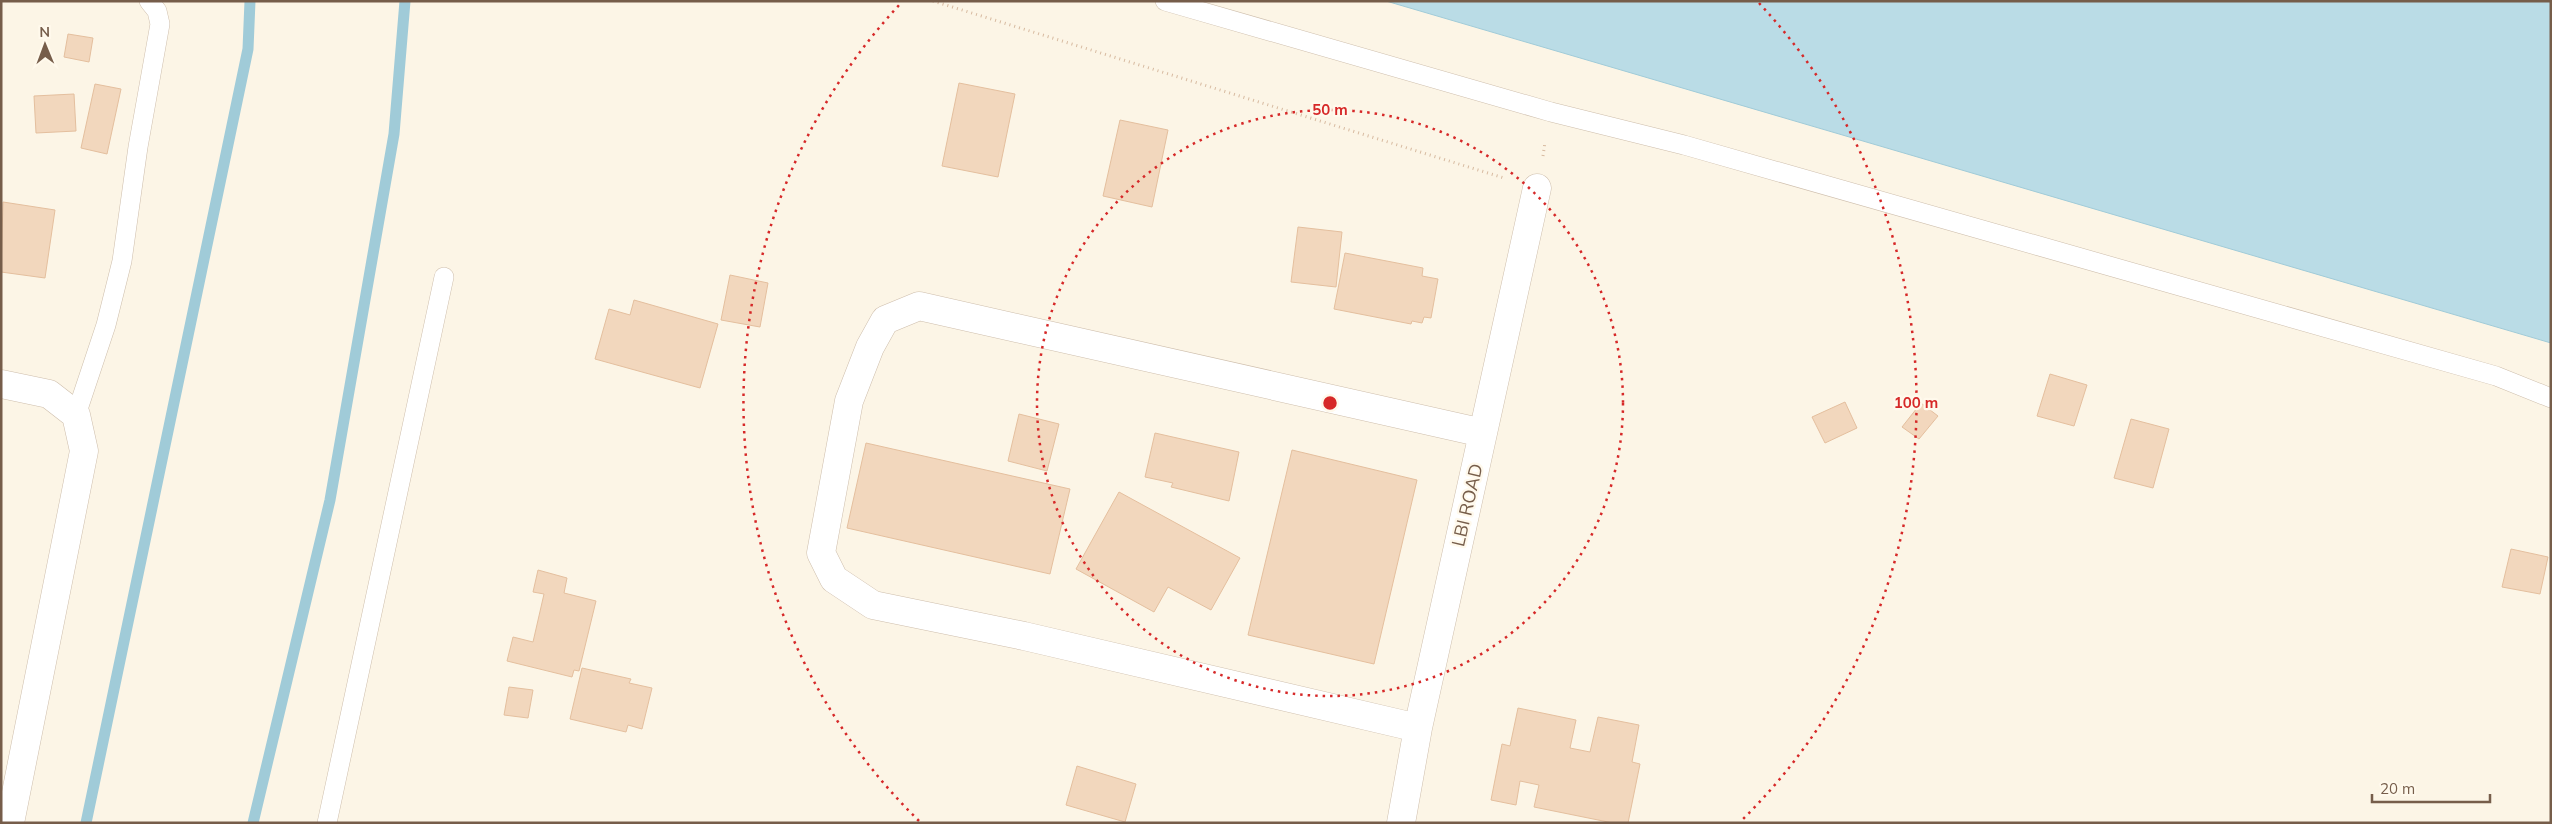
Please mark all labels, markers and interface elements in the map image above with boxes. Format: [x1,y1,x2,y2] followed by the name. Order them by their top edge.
[20,20,70,70] north arrow
[39,23,50,41] text: N
[1312,100,1348,119] text: 50 m
[1894,393,1938,412] text: 100 m
[1321,394,1339,412] centre of rings
[1446,461,1488,549] street label: LBI ROAD
[2372,772,2490,804] scale bar
[2380,779,2415,798] text: 20 m

